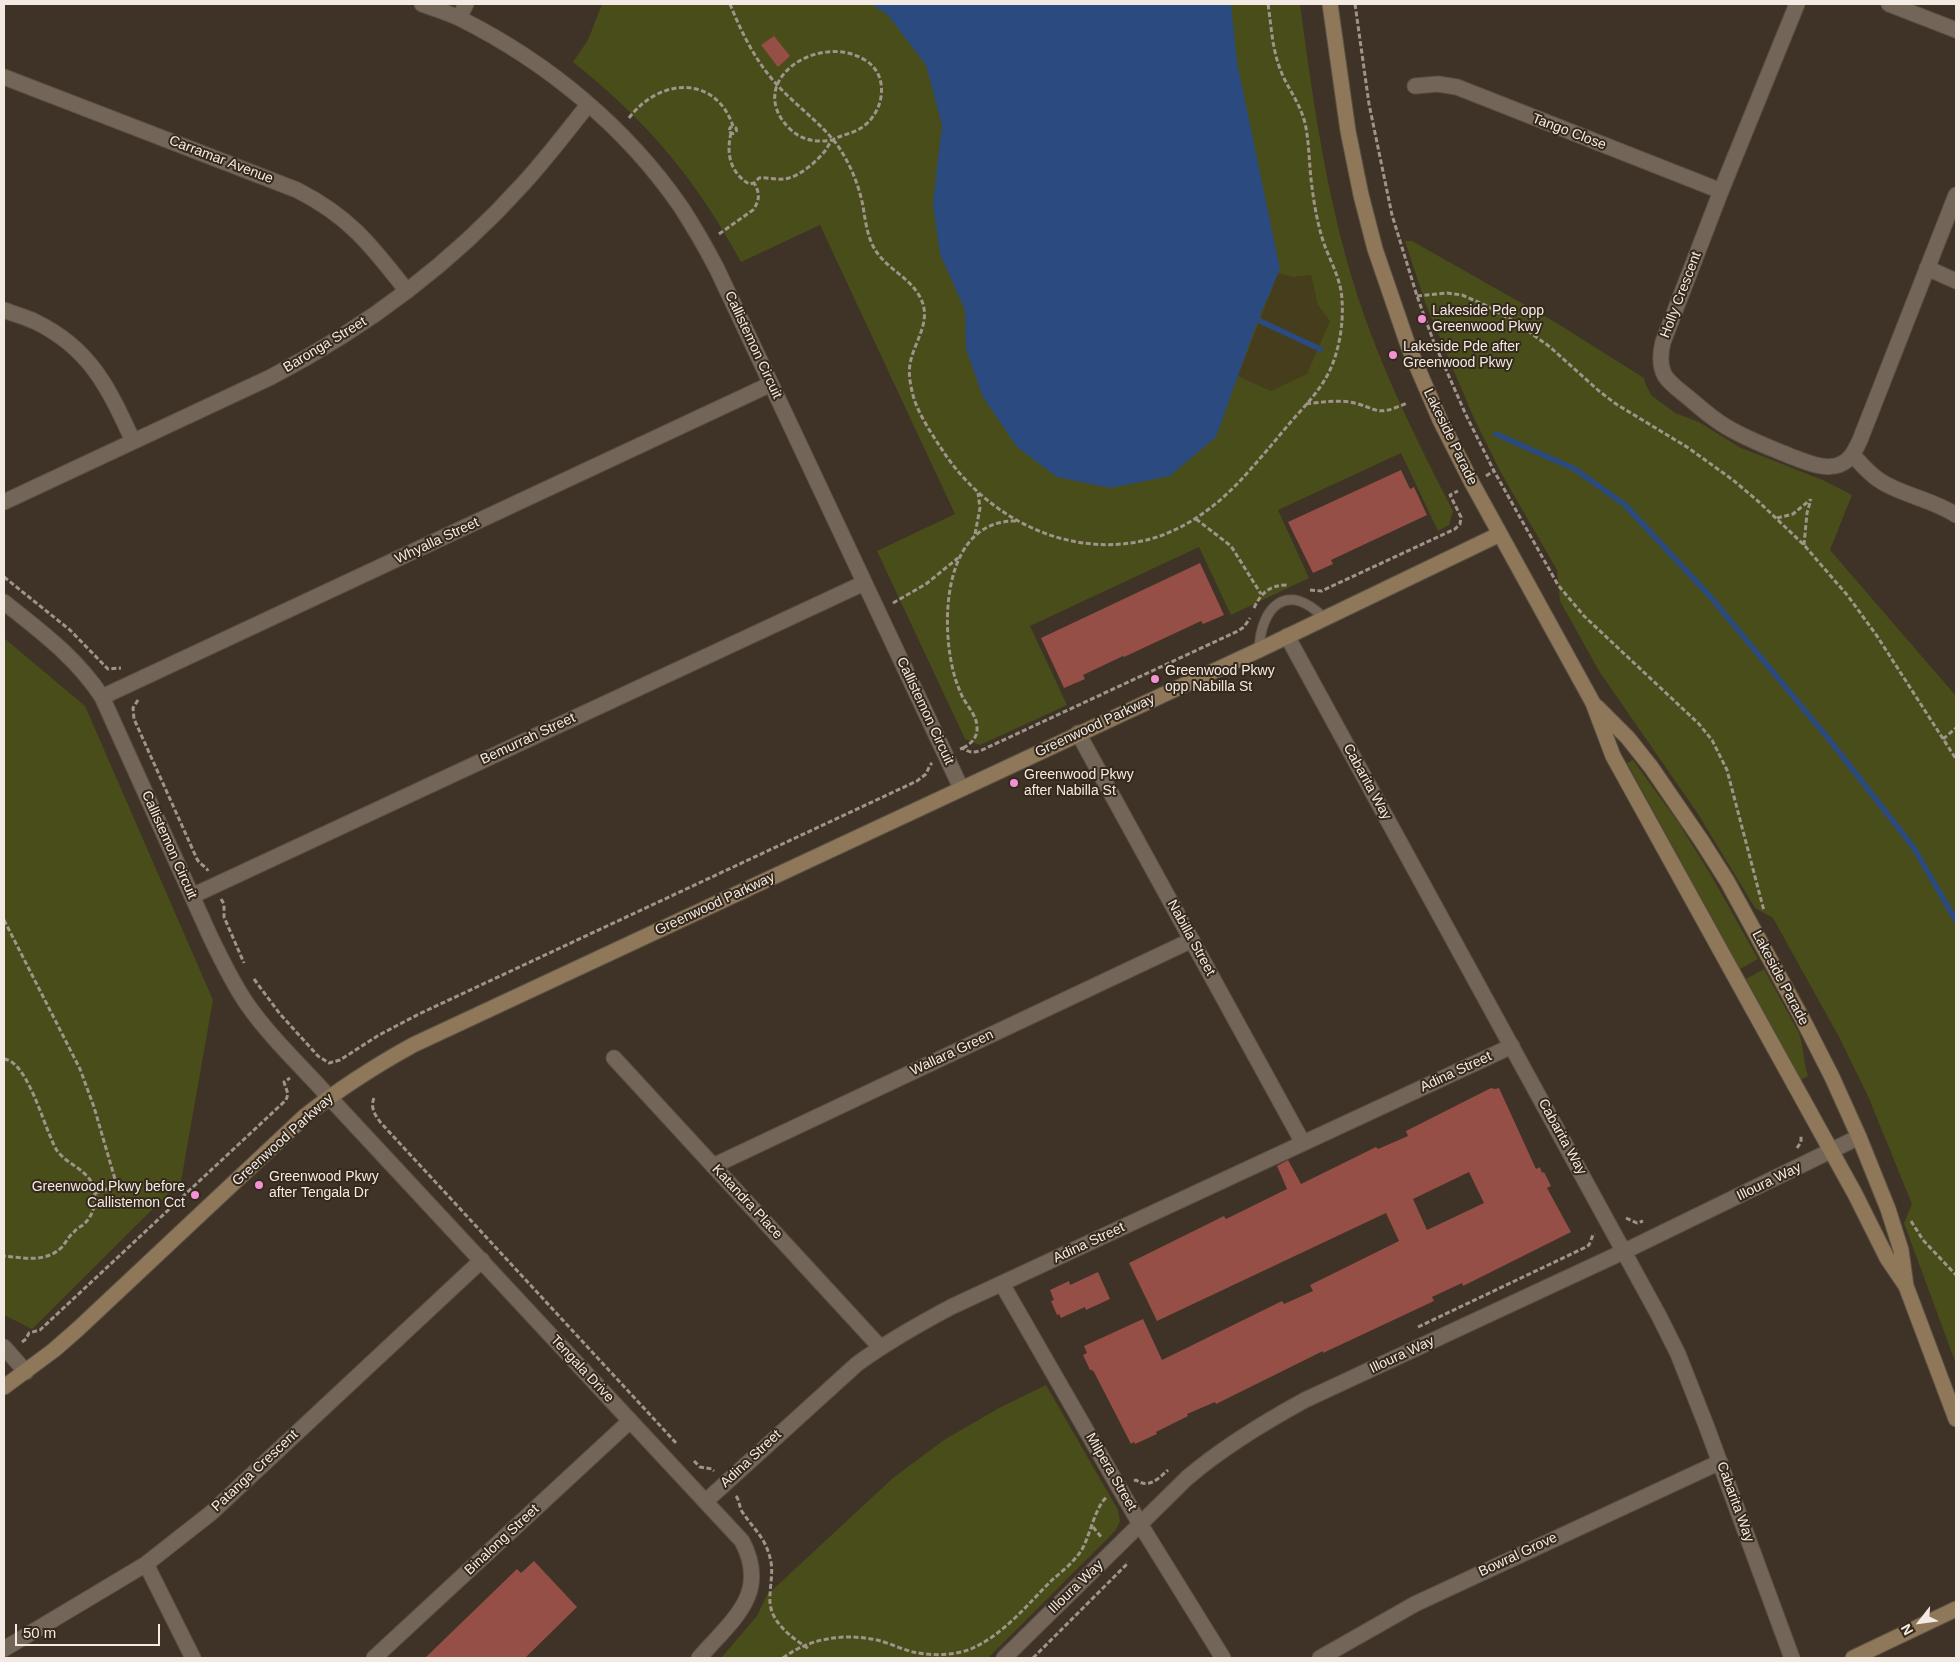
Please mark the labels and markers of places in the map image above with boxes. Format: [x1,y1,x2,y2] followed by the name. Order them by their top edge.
[1432,303,1544,336] place label: Lakeside Pde opp Greenwood Pkwy
[1416,313,1428,325] marker: Lakeside Pde opp Greenwood Pkwy
[1403,339,1520,372] place label: Lakeside Pde after Greenwood Pkwy
[1387,349,1399,361] marker: Lakeside Pde after Greenwood Pkwy
[1165,663,1275,696] place label: Greenwood Pkwy opp Nabilla St
[1149,673,1161,685] marker: Greenwood Pkwy opp Nabilla St
[1024,767,1134,800] place label: Greenwood Pkwy after Nabilla St
[1008,777,1020,789] marker: Greenwood Pkwy after Nabilla St
[269,1169,379,1202] place label: Greenwood Pkwy after Tengala Dr
[32,1179,185,1212] place label: Greenwood Pkwy before Callistemon Cct
[253,1179,265,1191] marker: Greenwood Pkwy after Tengala Dr
[189,1189,201,1201] marker: Greenwood Pkwy before Callistemon Cct

